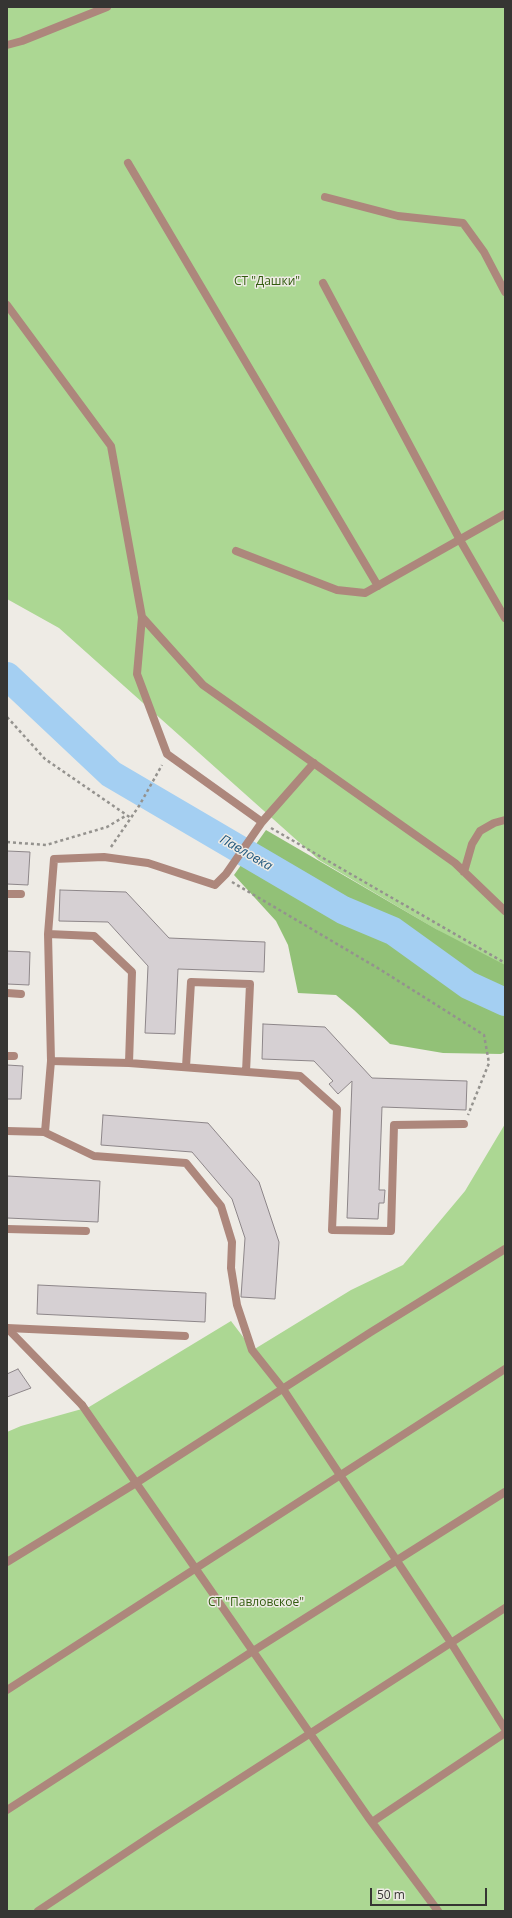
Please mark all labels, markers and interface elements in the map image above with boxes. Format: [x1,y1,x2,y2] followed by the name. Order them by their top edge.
[234,275,300,289] park label: СТ "Дашки"
[217,832,275,874] water label: Павловка
[208,1596,304,1610] park label: СТ "Павловское"
[372,1880,489,1906] scale bar
[377,1886,405,1903] text: 50 m

